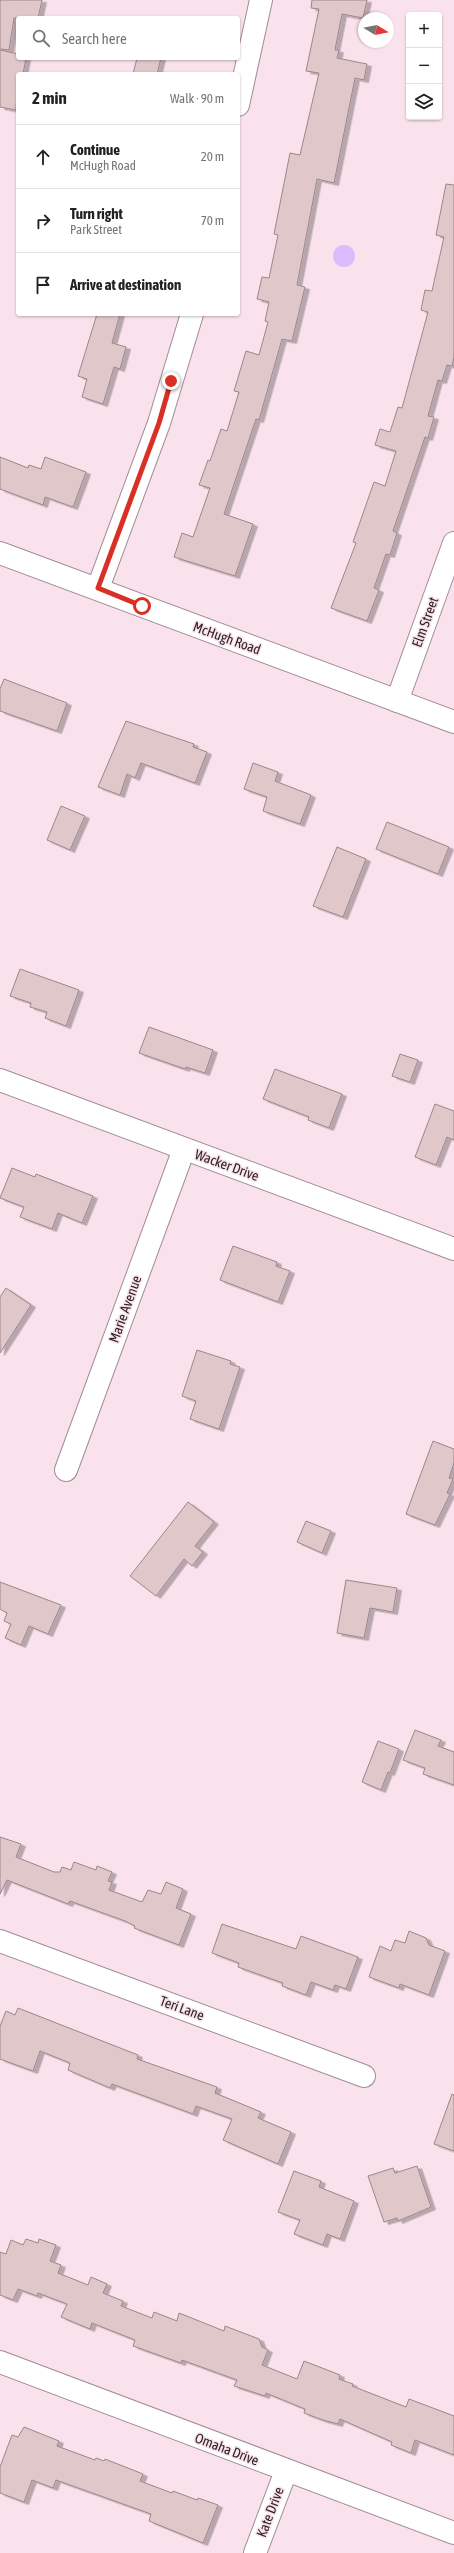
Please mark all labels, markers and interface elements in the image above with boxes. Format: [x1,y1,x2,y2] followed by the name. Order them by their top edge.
[358,12,394,48] north arrow
[406,12,442,120] map controls
[406,12,442,48] button: +
[16,16,240,60] search box
[30,27,52,49] icon: search
[62,30,127,47] text: Search here
[406,48,442,84] button: −
[406,84,442,120] button: layers
[32,88,67,108] text: 2 min
[170,91,224,106] text: Walk · 90 m
[70,141,120,158] text: Continue
[32,146,54,168] icon: ahead
[201,149,224,164] text: 20 m
[70,158,136,173] text: McHugh Road
[70,205,123,222] text: Turn right
[32,210,54,232] icon: right
[201,213,224,228] text: 70 m
[70,222,122,237] text: Park Street
[32,274,54,296] icon: arrive
[70,276,181,293] text: Arrive at destination
[162,372,180,390] route end
[409,595,441,649] street label: Elm Street
[133,597,151,615] route start
[191,618,263,658] street label: McHugh Road
[193,1146,261,1184] street label: Wacker Drive
[105,1273,145,1345] street label: Marie Avenue
[158,1993,206,2023] street label: Teri Lane
[193,2429,261,2469] street label: Omaha Drive
[253,2485,287,2539] street label: Kate Drive

